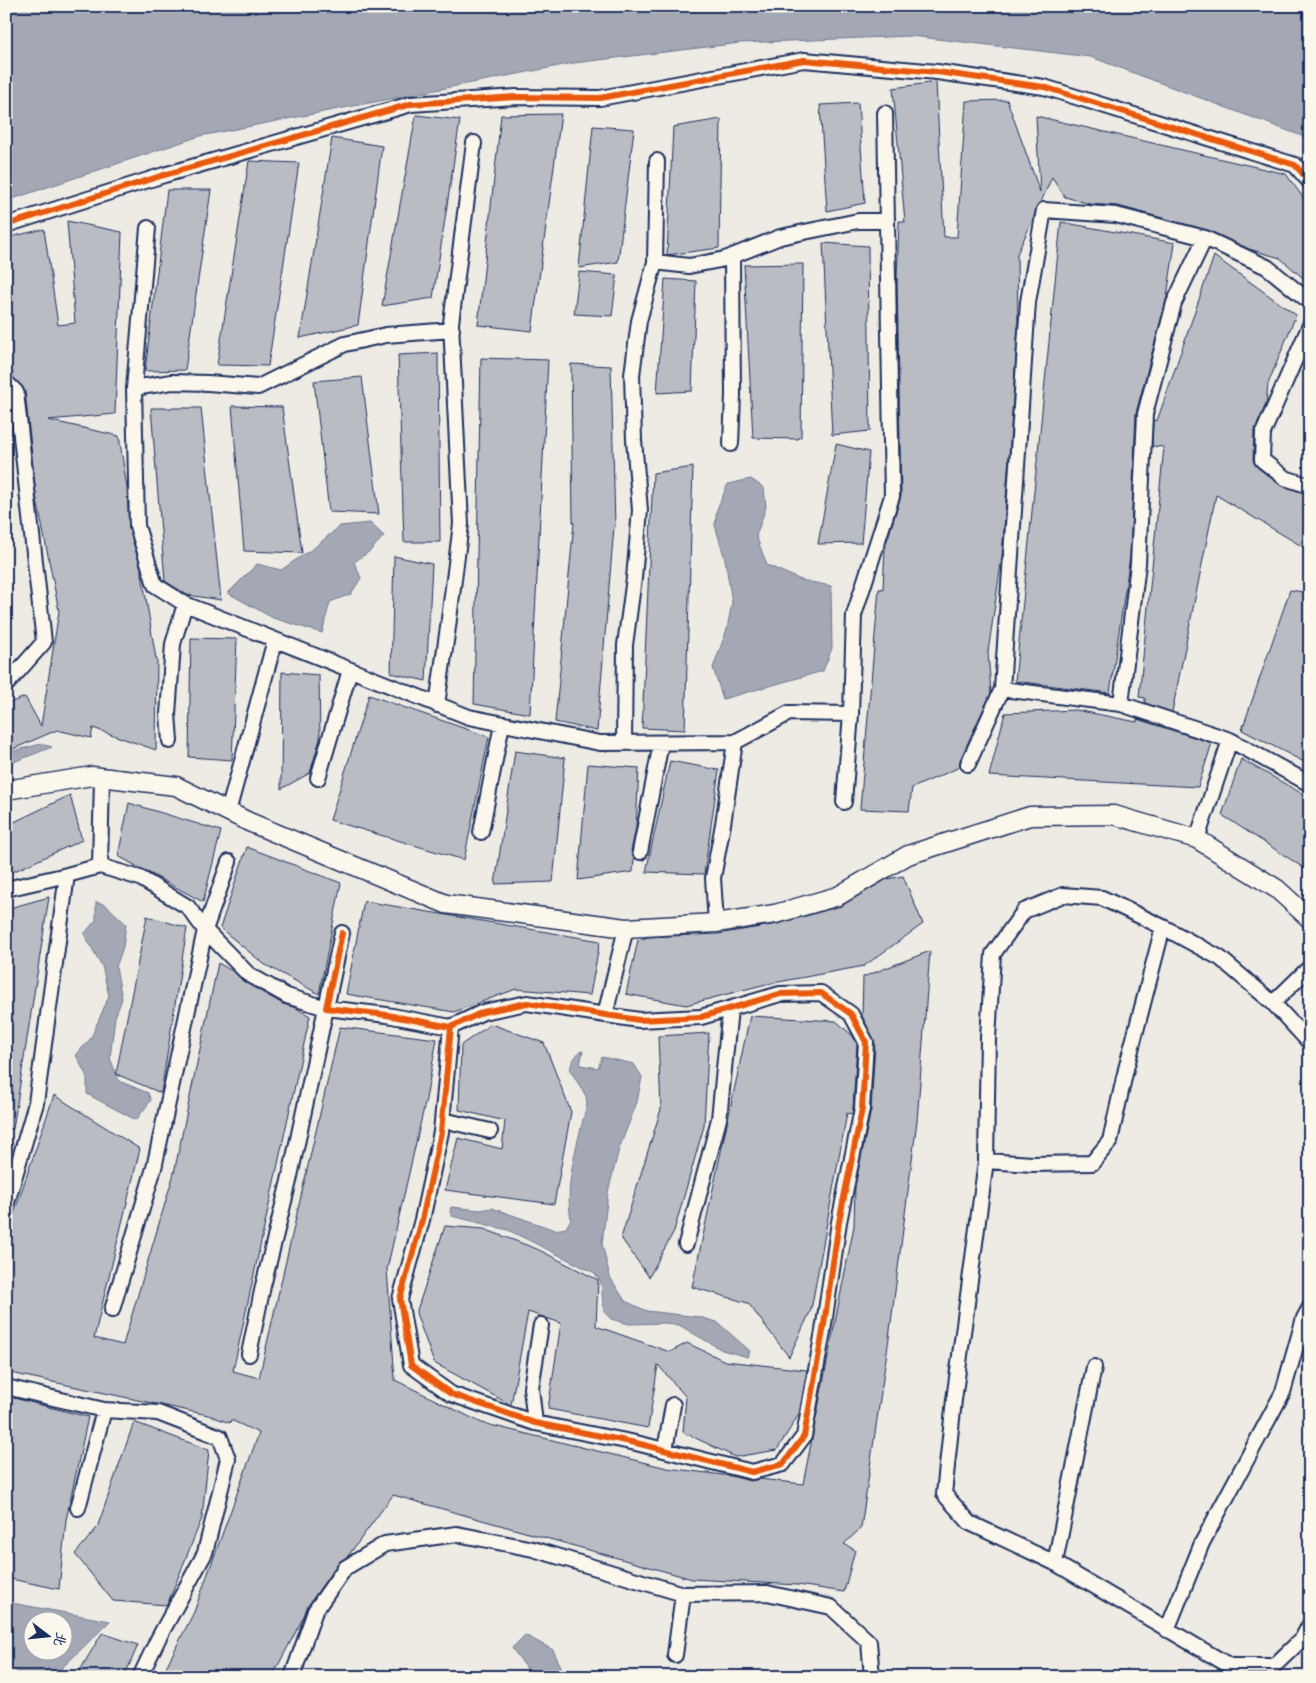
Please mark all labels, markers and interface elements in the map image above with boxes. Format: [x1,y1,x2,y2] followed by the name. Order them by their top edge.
[22,1610,72,1660] north arrow
[49,1630,70,1649] text: 北

